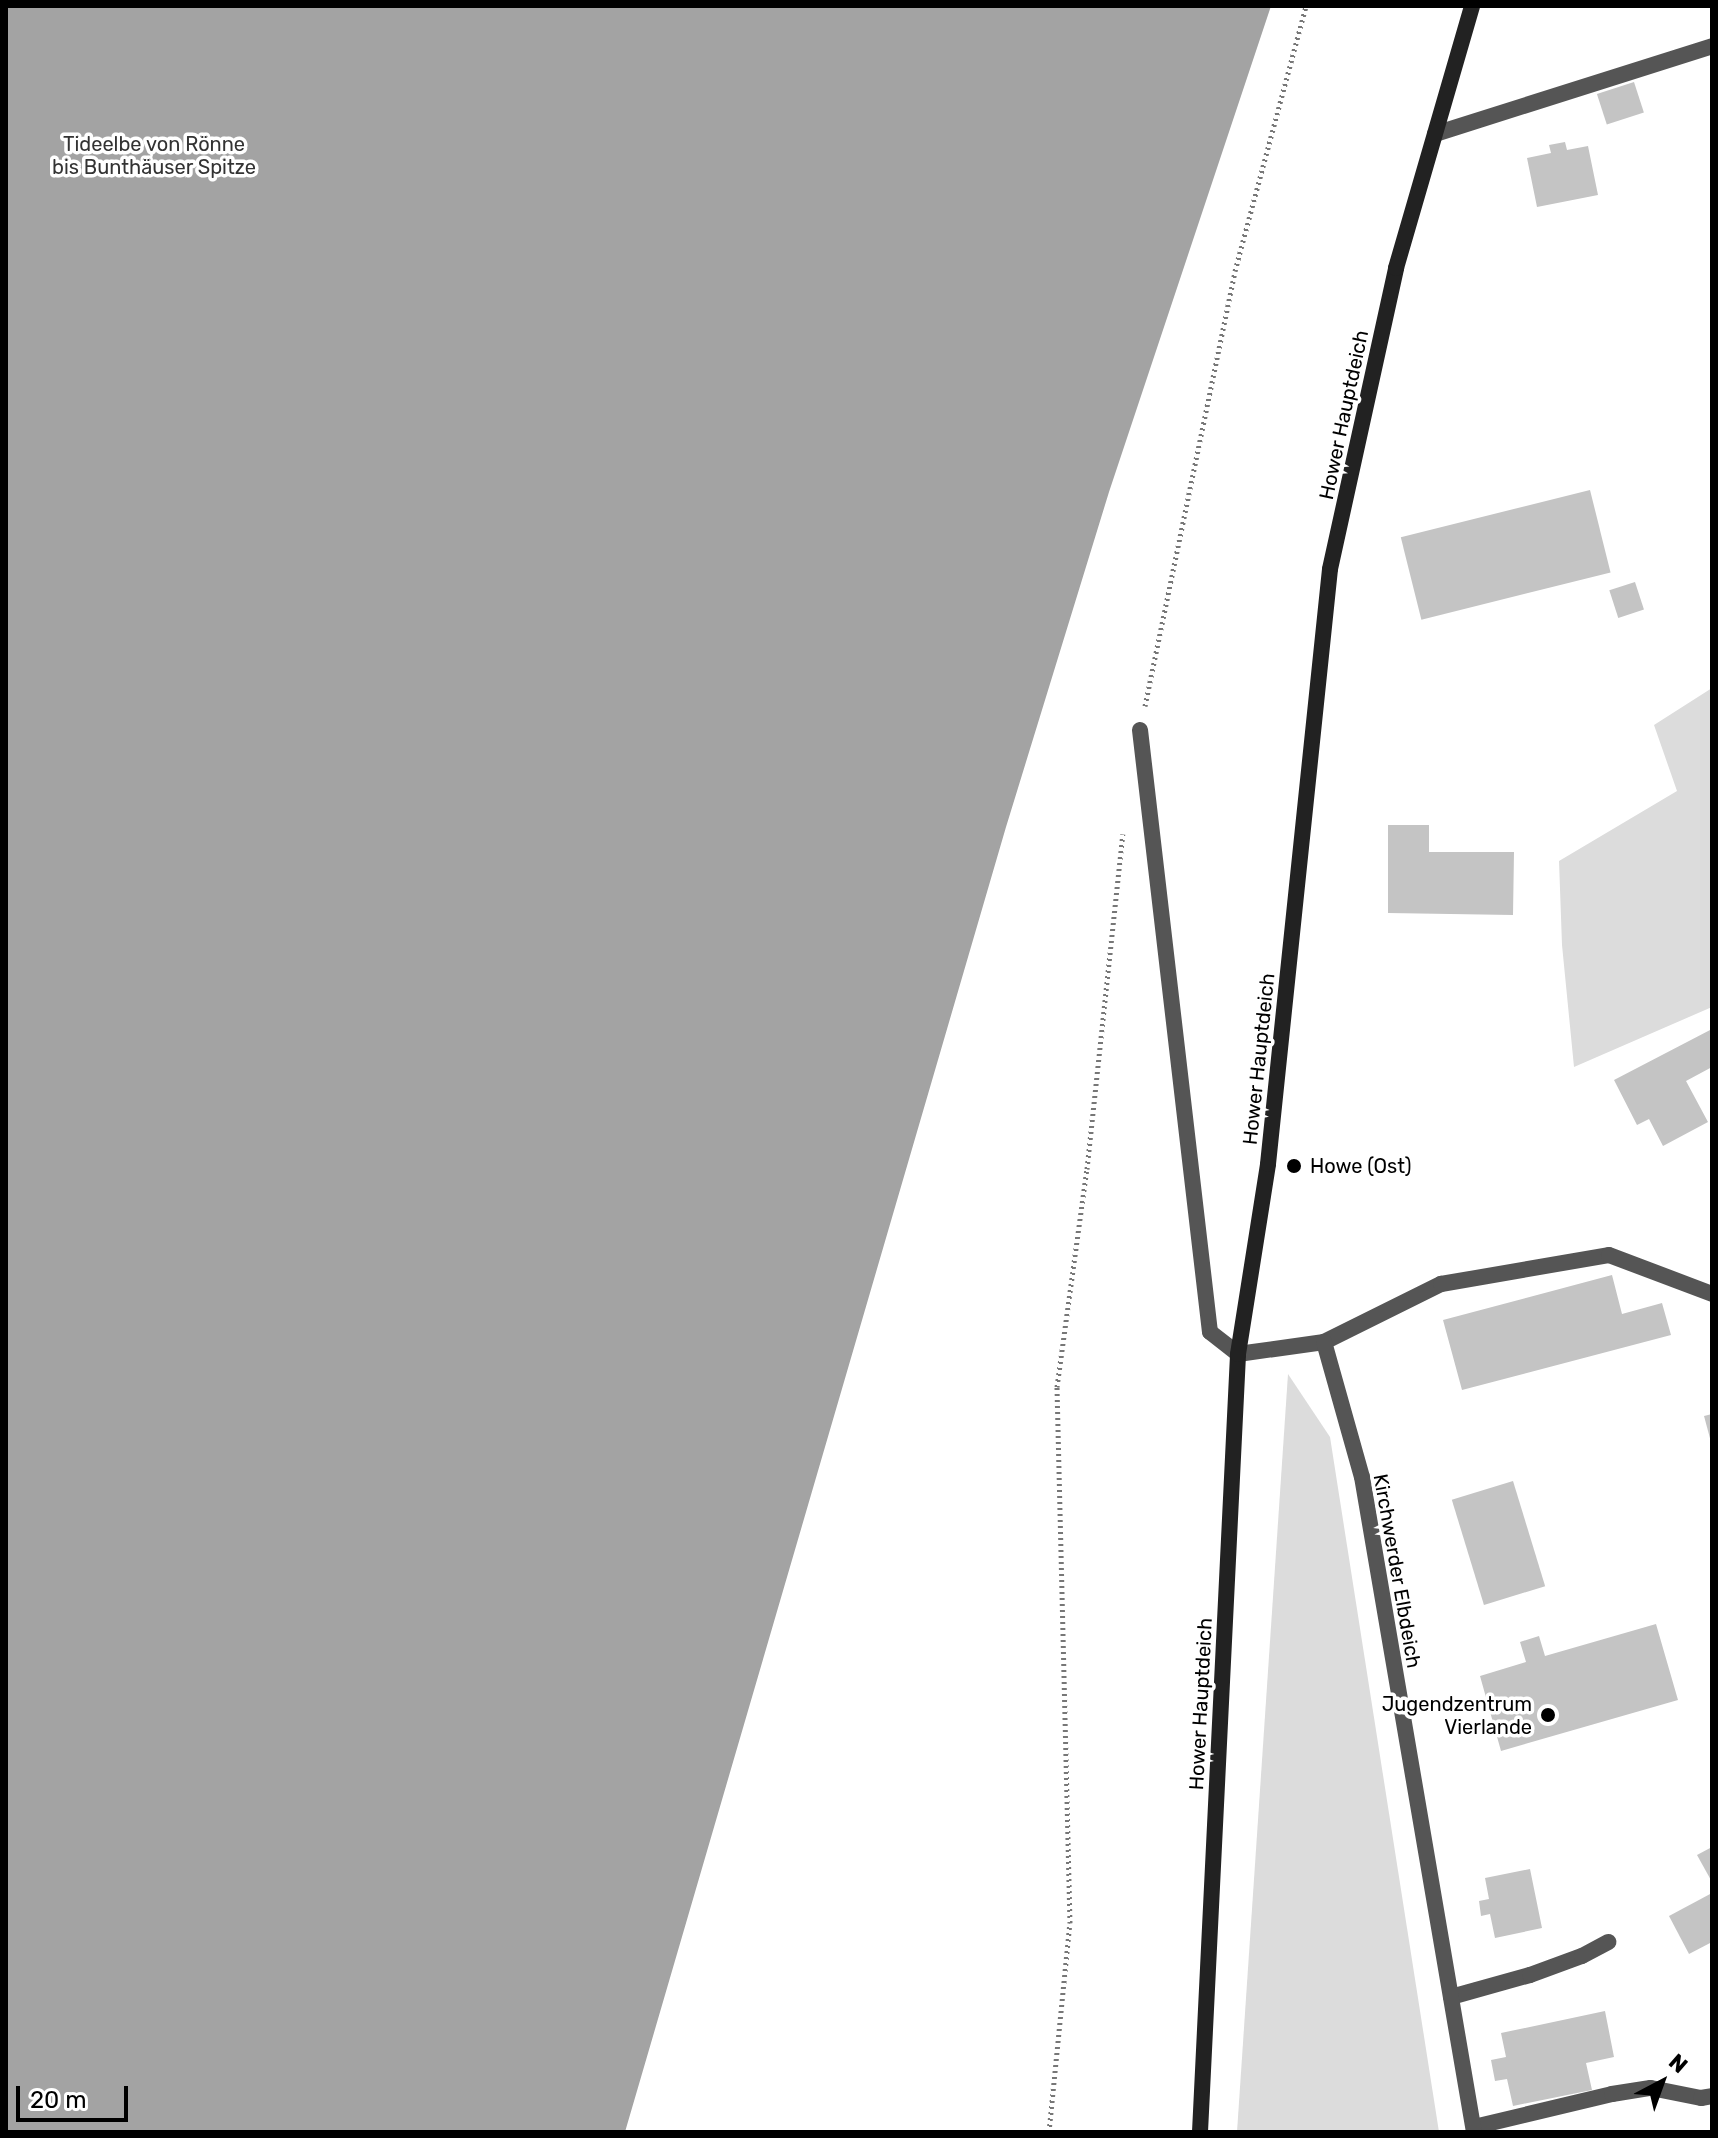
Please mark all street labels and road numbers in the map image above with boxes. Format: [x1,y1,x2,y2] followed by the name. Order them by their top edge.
[1314,328,1374,502] street label: Hower Hauptdeich
[1238,972,1280,1146] street label: Hower Hauptdeich
[1368,1472,1426,1670] street label: Kirchwerder Elbdeich
[1184,1617,1218,1791] street label: Hower Hauptdeich

